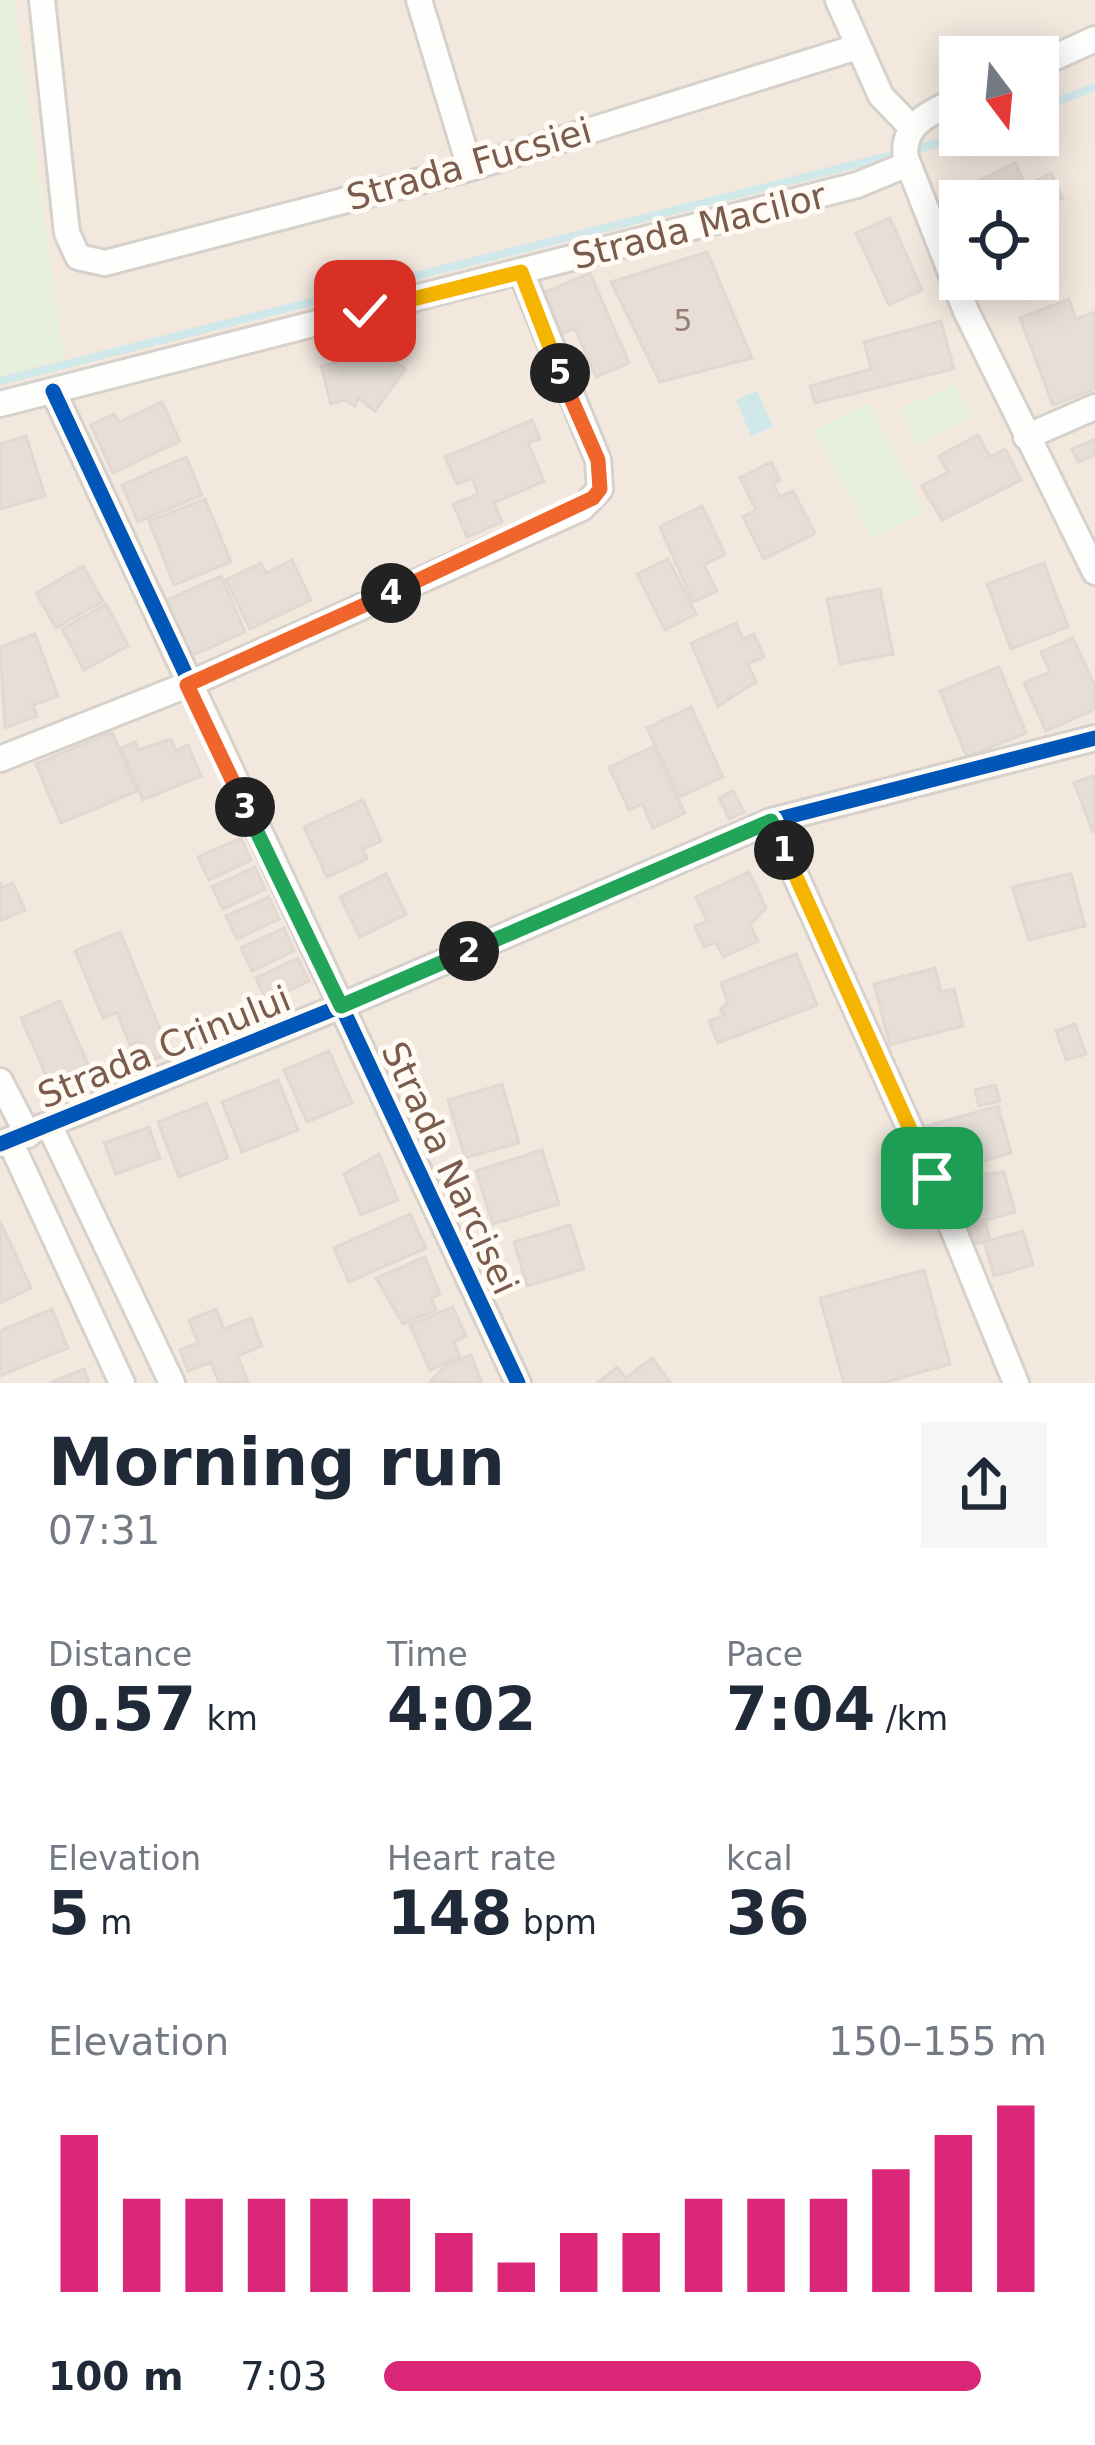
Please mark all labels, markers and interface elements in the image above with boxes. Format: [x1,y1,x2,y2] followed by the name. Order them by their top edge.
[939,36,1059,156] north arrow
[939,36,1059,300] map controls
[342,110,596,218] street label: Strada Fucsiei
[568,175,830,277] street label: Strada Macilor
[939,180,1059,300] button: locate
[314,260,416,362] pin
[332,278,398,344] icon: check
[673,303,693,338] house number: 5
[530,343,590,403] pin: 5
[549,353,571,392] text: 5
[361,563,421,623] pin: 4
[380,573,402,612] text: 4
[215,777,275,837] pin: 3
[234,787,256,826] text: 3
[754,820,814,880] pin: 1
[773,830,795,869] text: 1
[439,921,499,981] pin: 2
[458,931,480,970] text: 2
[32,978,296,1116] street label: Strada Crinului
[374,1035,526,1301] street label: Strada Narcisei
[881,1127,983,1229] pin
[899,1145,965,1211] icon: arrive
[921,1422,1047,1548] button: share
[48,1424,505,1501] text: Morning run
[48,1508,160,1553] text: 07:31
[48,1635,192,1674] text: Distance
[387,1635,468,1674] text: Time
[726,1635,803,1674] text: Pace
[48,1674,196,1744] text: 0.57
[387,1674,536,1744] text: 4:02
[726,1674,875,1744] text: 7:04
[196,1699,258,1738] text: km
[875,1699,948,1738] text: /km
[48,1839,201,1878] text: Elevation
[387,1839,556,1878] text: Heart rate
[726,1839,793,1878] text: kcal
[48,1878,90,1948] text: 5
[387,1878,512,1948] text: 148
[726,1878,810,1948] text: 36
[90,1903,132,1942] text: m
[512,1903,597,1942] text: bpm
[48,2019,229,2064] text: Elevation
[828,2019,1047,2064] text: 150–155 m
[48,2354,184,2399] text: 100 m
[240,2354,328,2399] text: 7:03

